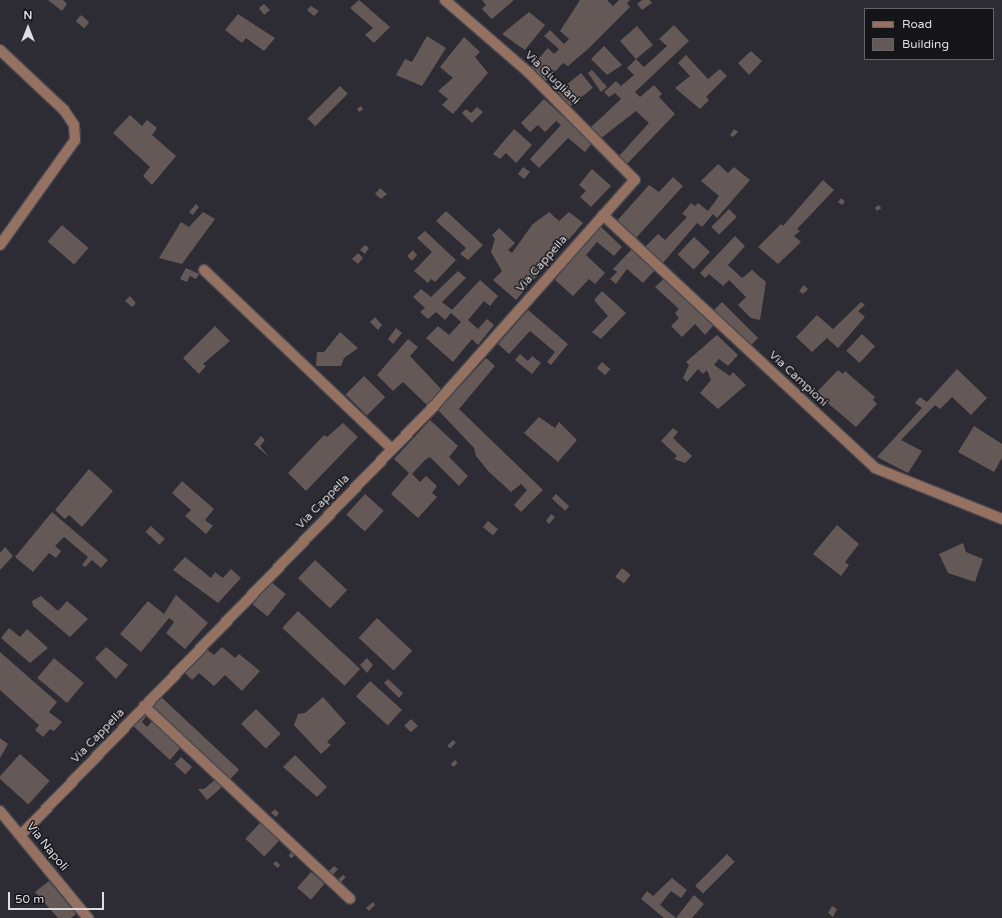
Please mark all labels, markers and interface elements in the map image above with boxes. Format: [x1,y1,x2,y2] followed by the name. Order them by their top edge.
[8,8,48,48] north arrow
[864,8,994,60] legend
[24,9,32,22] text: N
[902,17,932,31] text: Road
[902,37,949,51] text: Building
[521,48,583,108] street label: Via Giugliani
[513,233,571,295] street label: Via Cappella
[766,348,830,410] street label: Via Campioni
[293,472,353,532] street label: Via Cappella
[68,706,128,766] street label: Via Cappella
[23,820,71,874] street label: Via Napoli
[10,884,106,910] scale bar
[15,892,44,906] text: 50 m

